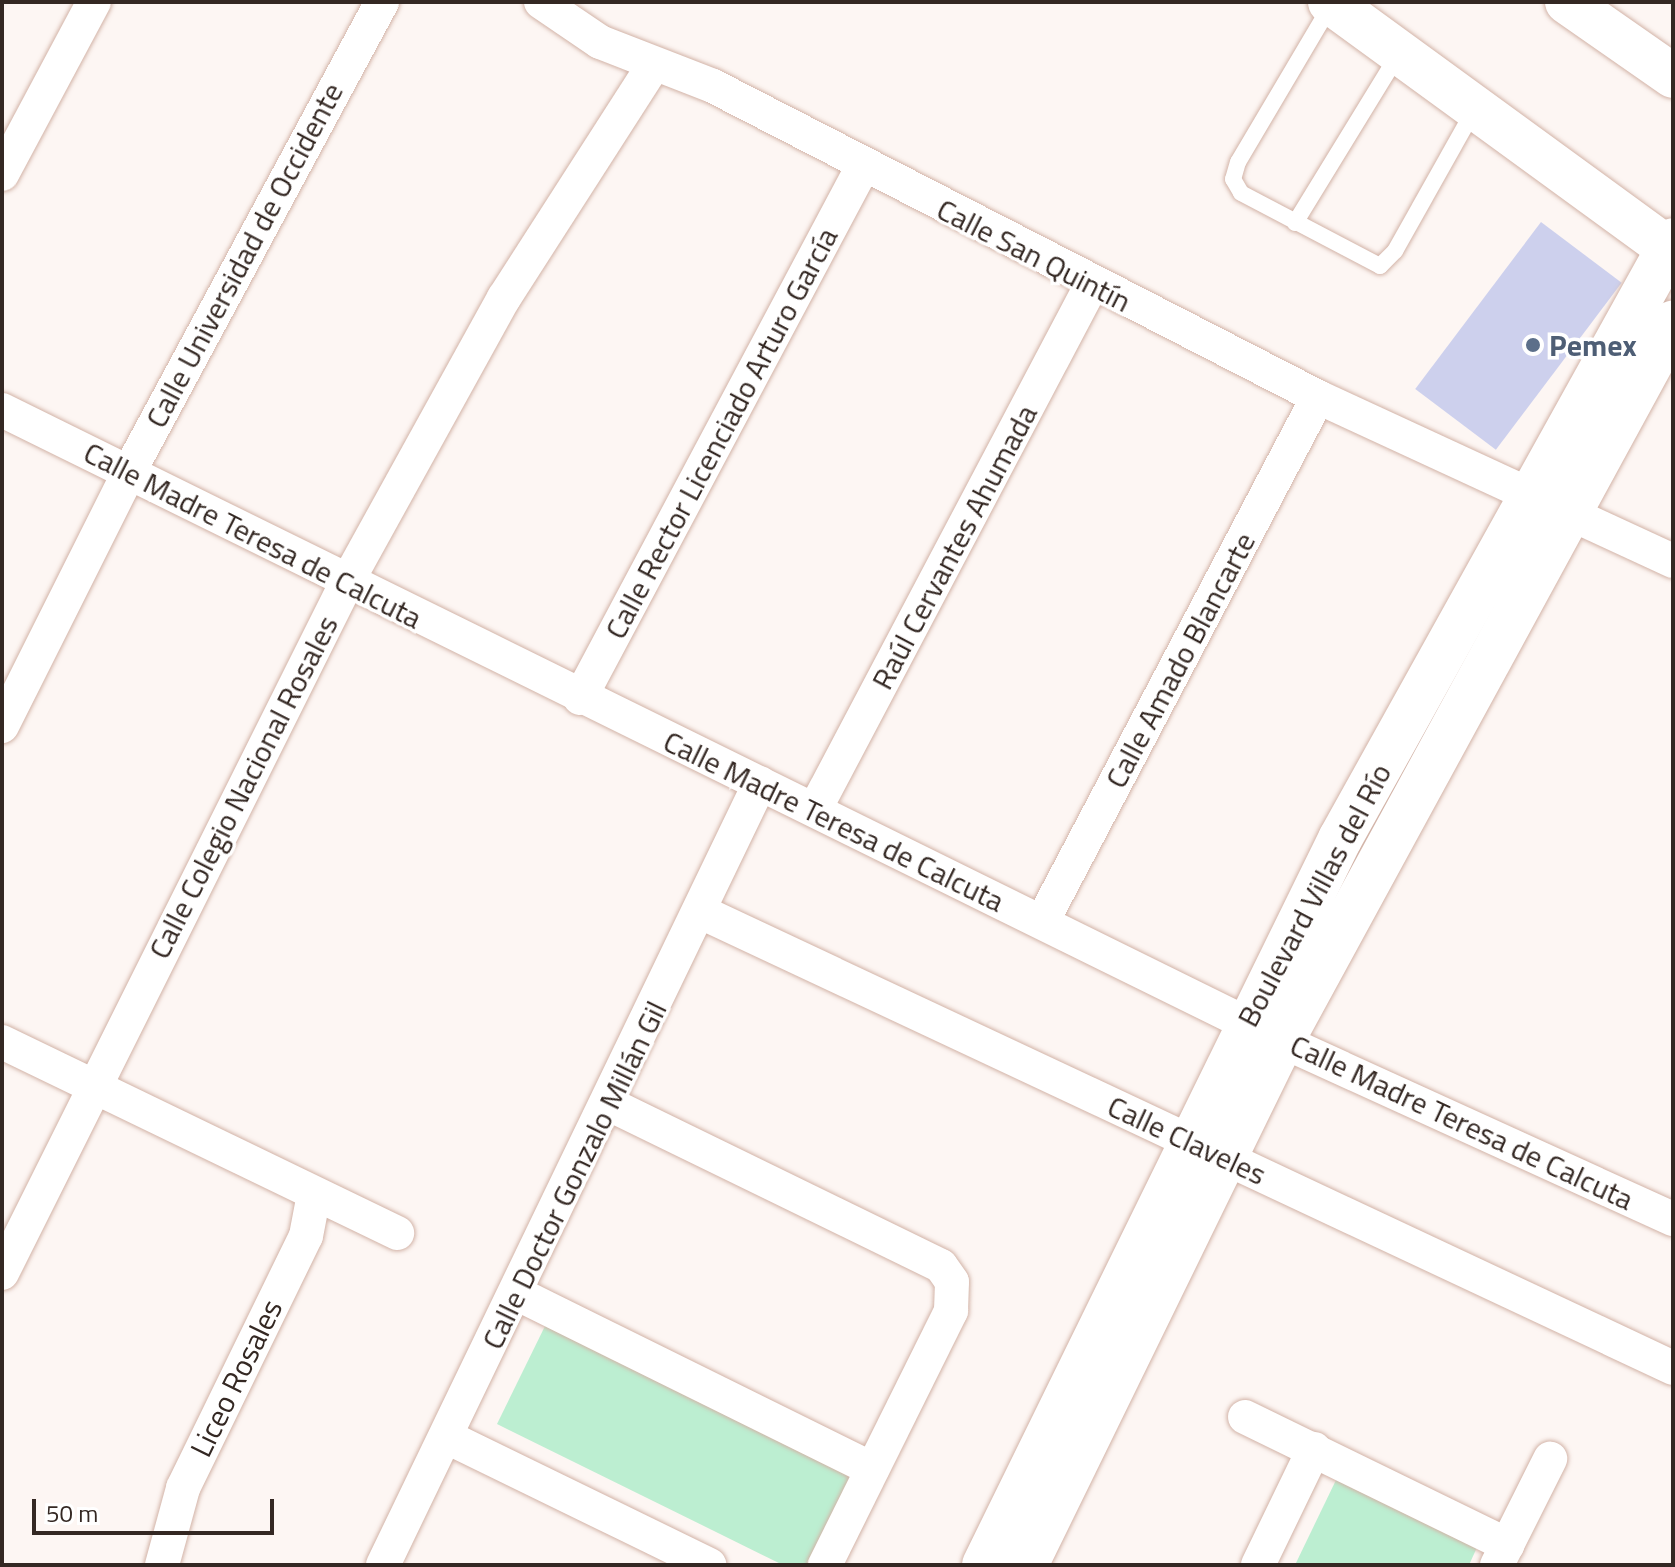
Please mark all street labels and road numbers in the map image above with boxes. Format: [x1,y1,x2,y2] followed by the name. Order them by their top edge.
[138,76,350,434] street label: Calle Universidad de Occidente
[931,191,1137,319] street label: Calle San Quintín
[597,221,845,645] street label: Calle Rector Licenciado Arturo García
[864,399,1044,695] street label: Raúl Cervantes Ahumada
[78,434,428,636] street label: Calle Madre Teresa de Calcuta
[1097,526,1263,794] street label: Calle Amado Blancarte
[141,610,345,964] street label: Calle Colegio Nacional Rosales
[658,723,1010,919] street label: Calle Madre Teresa de Calcuta
[1229,757,1399,1033] street label: Boulevard Villas del Río
[474,995,674,1355] street label: Calle Doctor Gonzalo Millán Gil
[1285,1027,1639,1217] street label: Calle Madre Teresa de Calcuta
[1102,1088,1272,1192] street label: Calle Claveles
[182,1293,290,1463] street label: Liceo Rosales

